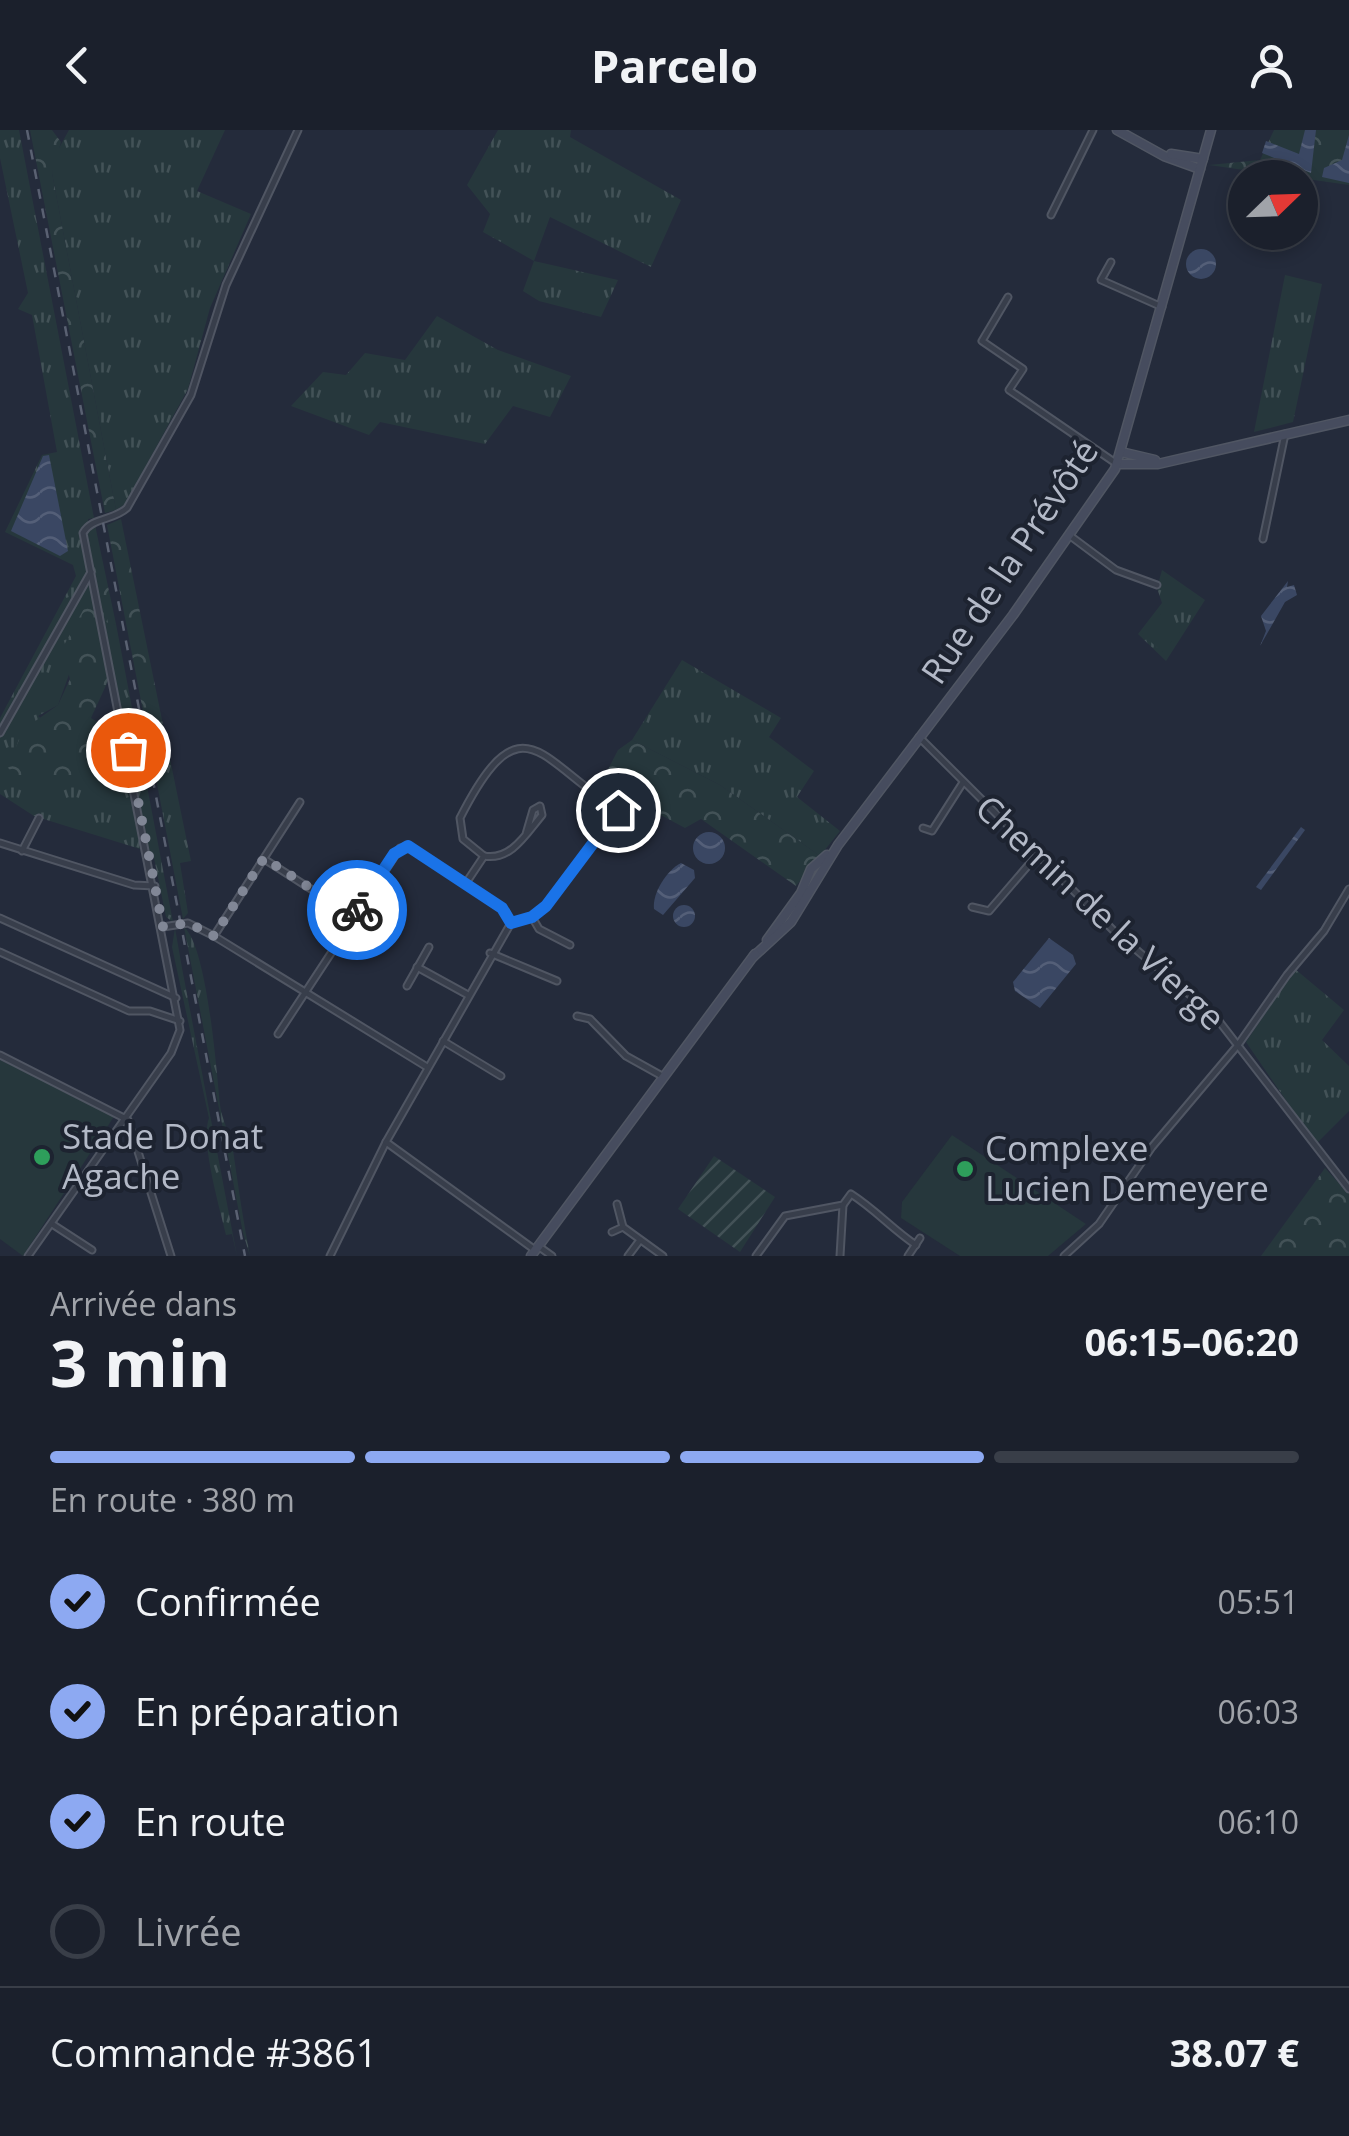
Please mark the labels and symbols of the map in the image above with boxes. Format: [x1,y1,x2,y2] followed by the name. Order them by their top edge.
[1228,160,1318,250] north arrow
[910,430,1108,692] street label: Rue de la Prévôté
[86,708,171,793] pin
[576,768,661,853] pin
[966,784,1236,1040] street label: Chemin de la Vierge
[307,860,407,960] courier
[62,1112,263,1199] place label: Stade Donat Agache
[985,1124,1269,1211] place label: Complexe Lucien Demeyere
[31,1146,53,1168] marker: Stade Donat Agache
[954,1158,976,1180] marker: Complexe Lucien Demeyere

